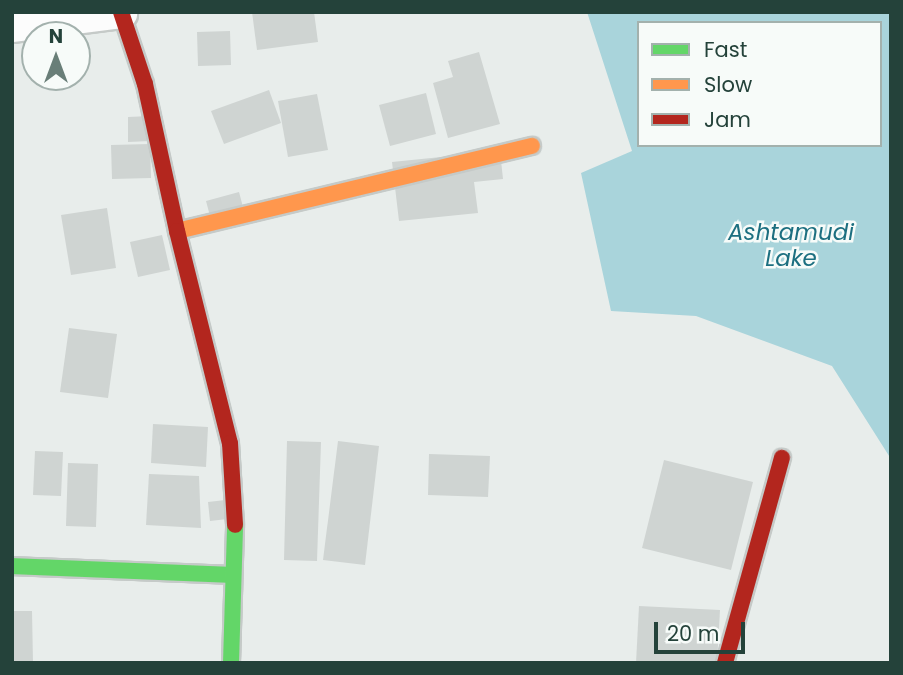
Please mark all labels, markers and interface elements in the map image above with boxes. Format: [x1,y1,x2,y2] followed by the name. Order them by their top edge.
[21,21,91,91] north arrow
[637,21,882,147] legend
[49,23,63,50] text: N
[704,35,747,64] text: Fast
[704,70,752,99] text: Slow
[704,105,751,134] text: Jam
[728,218,854,272] water label: Ashtamudi Lake
[658,608,749,652] scale bar
[667,619,720,648] text: 20 m

